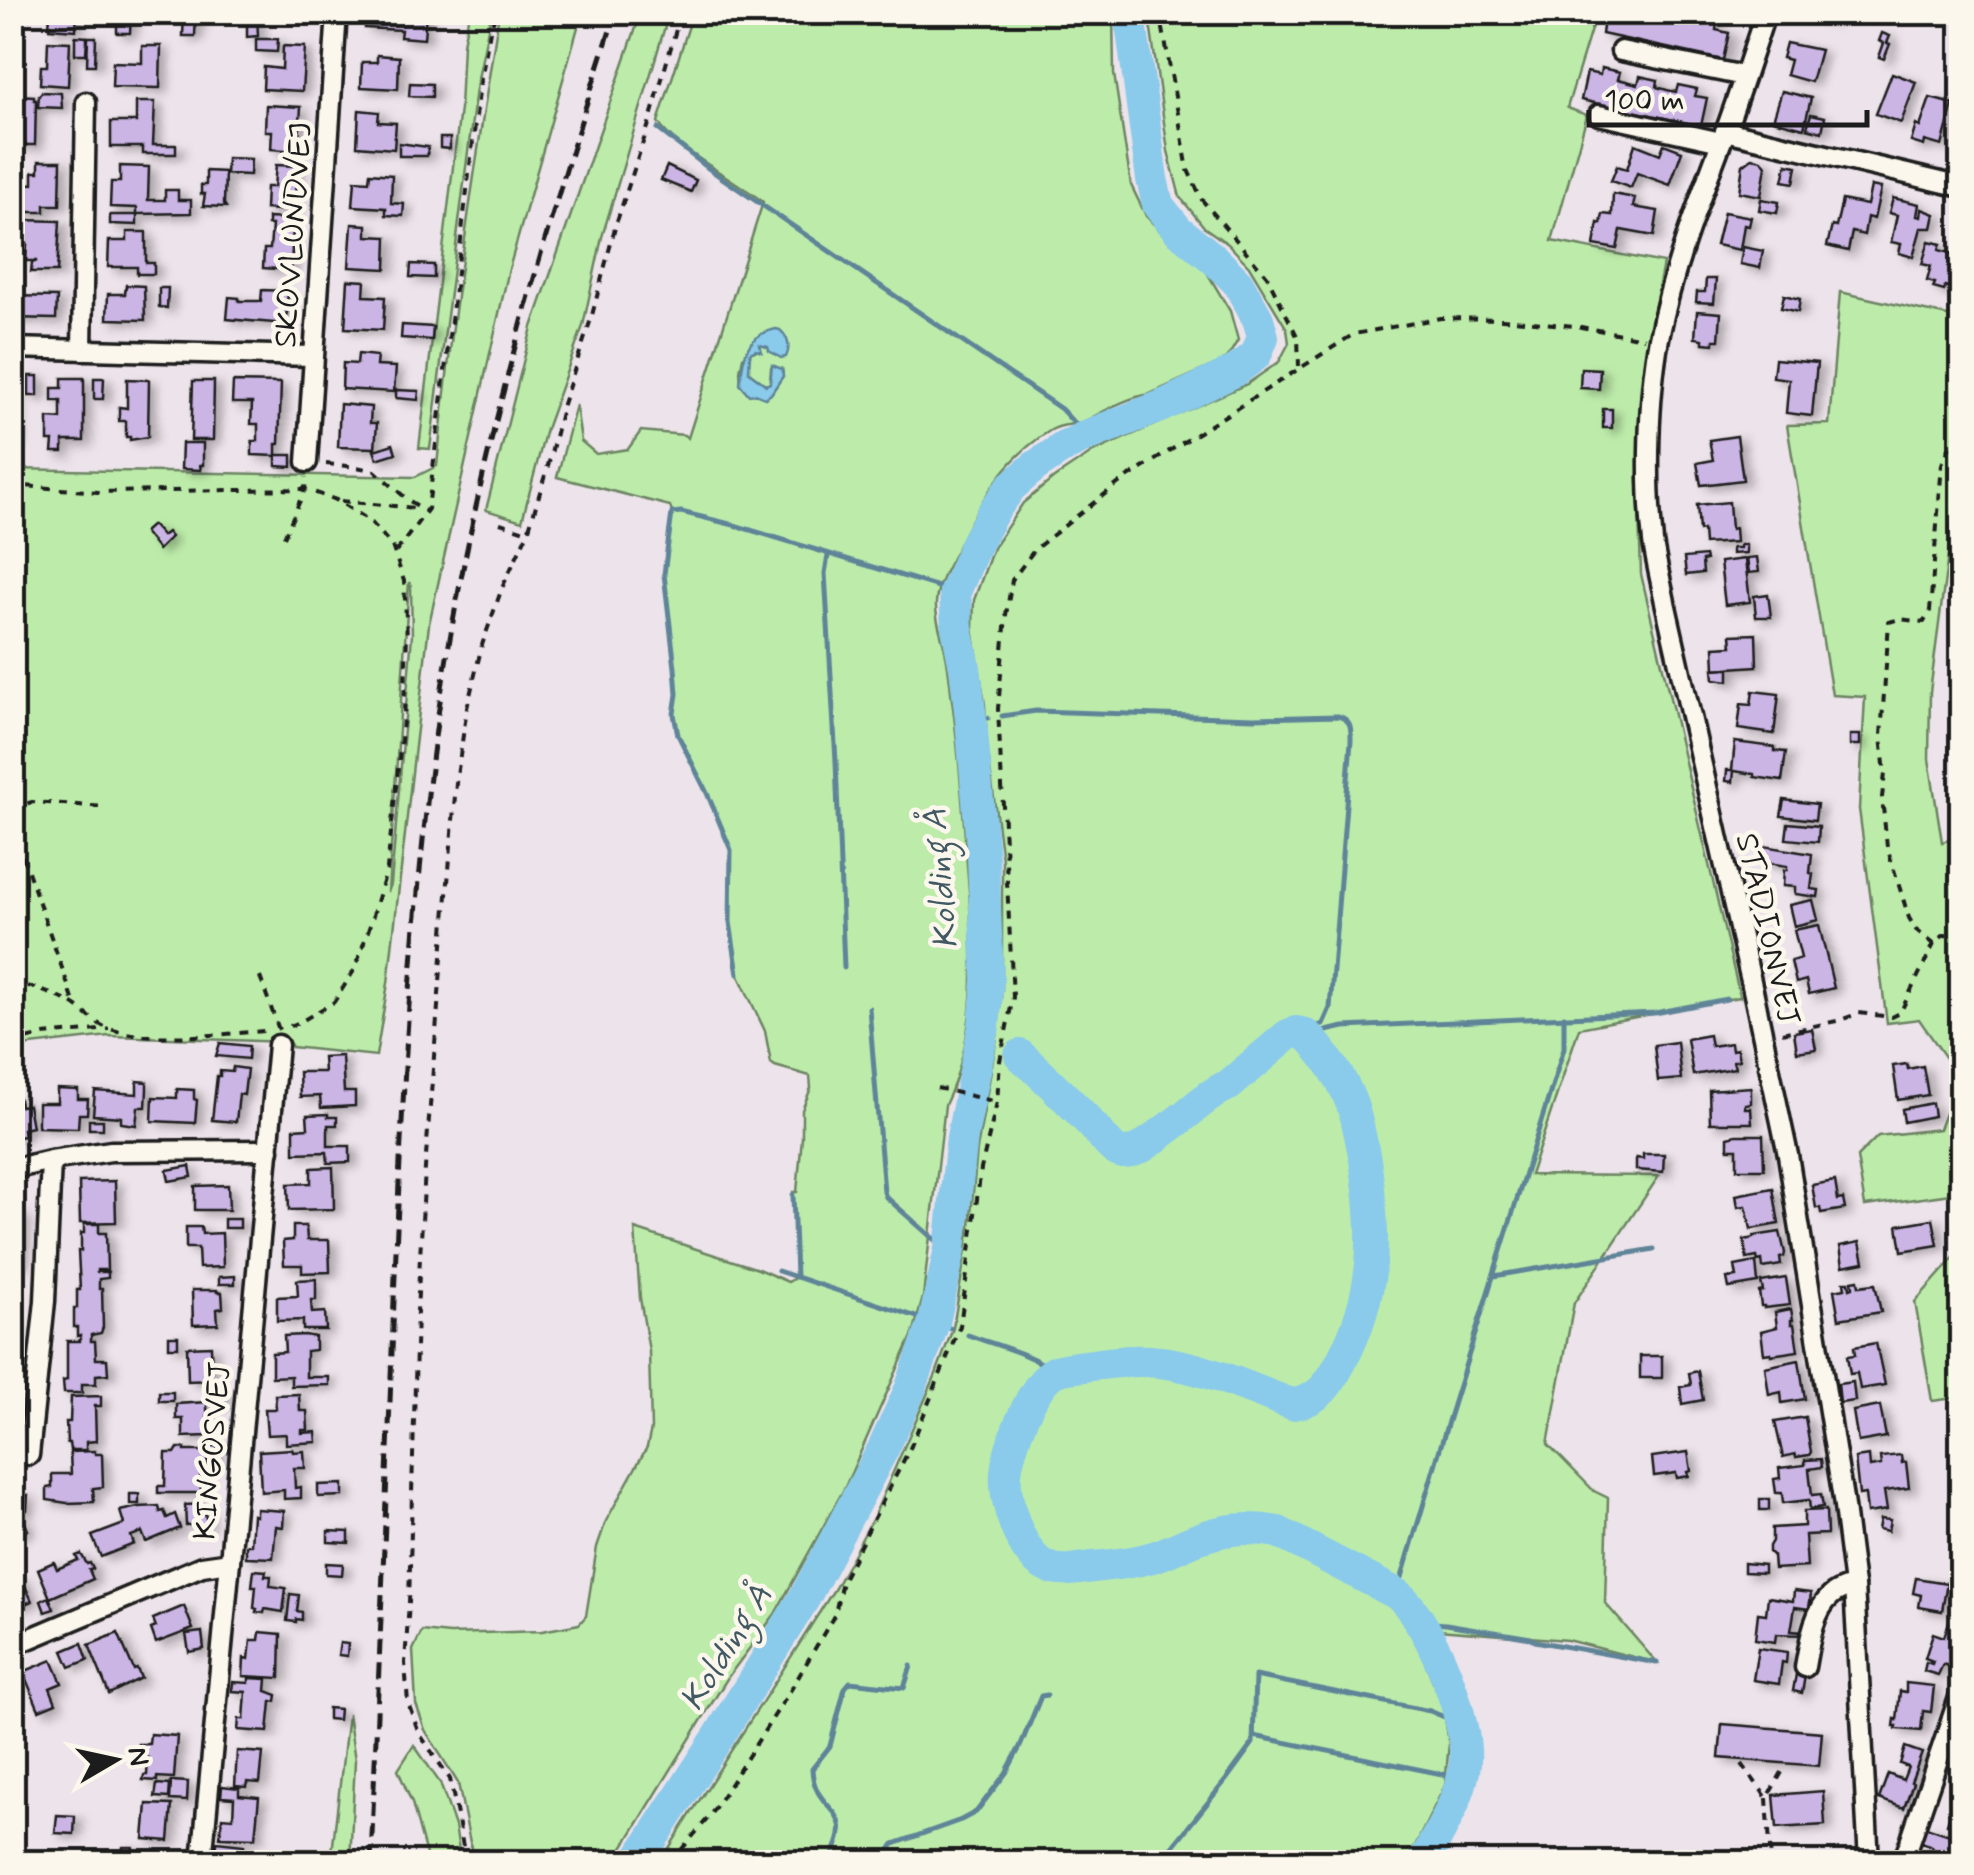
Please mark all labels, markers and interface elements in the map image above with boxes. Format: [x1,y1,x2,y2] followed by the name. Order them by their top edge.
[1589,65,1866,127] scale bar
[1604,82,1685,121] text: 100 m
[265,121,323,349] street label: SKOVLUNDVEJ
[912,806,974,951] water label: Kolding Å
[1725,829,1810,1030] street label: STADIONVEJ
[184,1360,242,1542] street label: KINGOSVEJ
[670,1576,787,1722] water label: Kolding Å
[65,1710,165,1810] north arrow
[117,1744,157,1769] text: N

